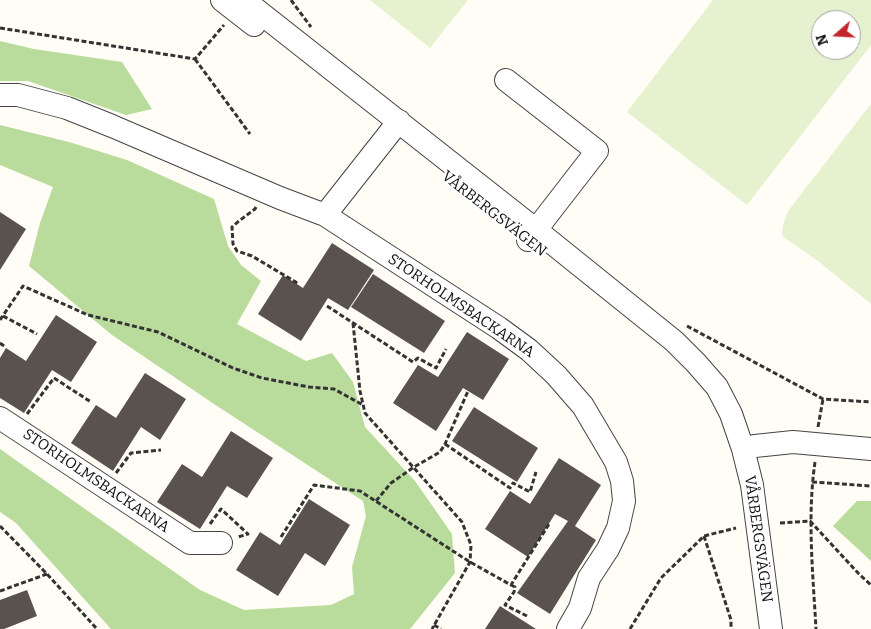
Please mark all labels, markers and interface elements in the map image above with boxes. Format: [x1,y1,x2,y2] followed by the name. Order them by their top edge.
[811,10,861,60] north arrow
[812,32,832,48] text: N
[438,167,550,261] street label: VÅRBERGSVÄGEN
[384,250,538,362] street label: STORHOLMSBACKARNA
[19,425,173,537] street label: STORHOLMSBACKARNA
[740,474,776,604] street label: VÅRBERGSVÄGEN

